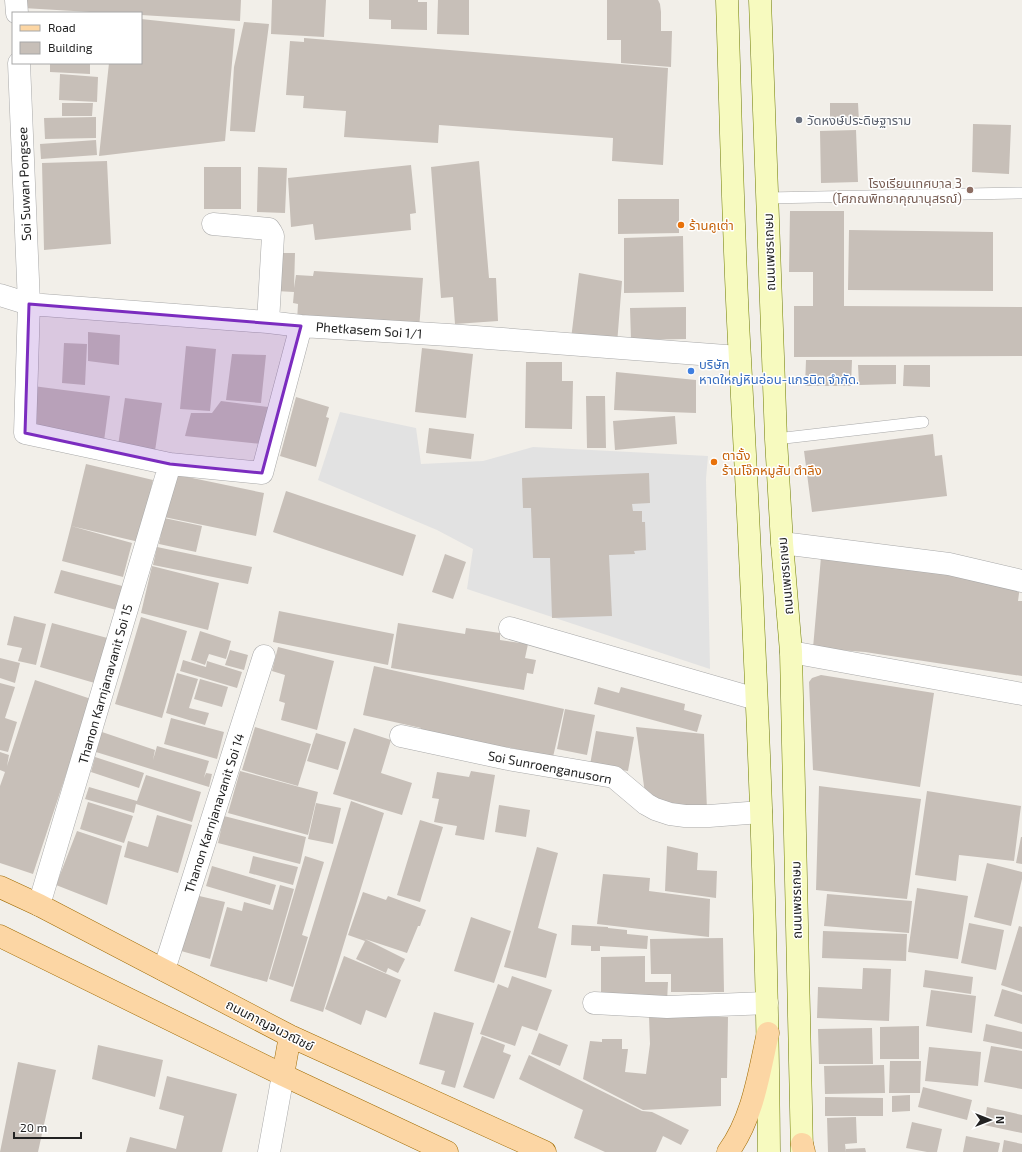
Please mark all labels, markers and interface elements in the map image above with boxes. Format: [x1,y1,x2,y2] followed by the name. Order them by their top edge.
[12,12,142,64] legend
[48,20,76,34] text: Road
[48,40,93,54] text: Building
[807,112,911,128] place label: วัดหงษ์ประดิษฐาราม
[794,115,804,125] marker: วัดหงษ์ประดิษฐาราม
[14,127,34,241] street label: Soi Suwan Pongsee
[832,175,962,206] place label: โรงเรียนเทศบาล 3 (โศภณพิทยาคุณานุสรณ์)
[965,185,975,195] marker: โรงเรียนเทศบาล 3 (โศภณพิทยาคุณานุสรณ์)
[760,213,778,291] street label: ถนนเพชรเกษม
[689,217,734,233] place label: ร้านคูเต่า
[676,220,686,230] marker: ร้านคูเต่า
[315,318,423,342] street label: Phetkasem Soi 1/1
[699,356,859,387] place label: บริษัท หาดใหญ่หินอ่อน-แกรนิต จำกัด.
[686,366,696,376] marker: บริษัท หาดใหญ่หินอ่อน-แกรนิต จำกัด.
[722,447,822,478] place label: ตาฉั้ง ร้านโจ๊กหมูสับ ตำลึง
[709,457,719,467] marker: ตาฉั้ง ร้านโจ๊กหมูสับ ตำลึง
[774,537,796,615] street label: ถนนเพชรเกษม
[74,602,136,766] street label: Thanon Karnjanavanit Soi 15
[181,731,247,895] street label: Thanon Karnjanavanit Soi 14
[487,747,613,787] street label: Soi Sunroenganusorn
[787,861,805,939] street label: ถนนเพชรเกษม
[223,996,317,1054] street label: ถนนกาญจนวณิชย์
[970,1100,1010,1140] north arrow
[14,1114,81,1140] scale bar
[994,1116,1007,1124] text: N
[20,1120,47,1134] text: 20 m

